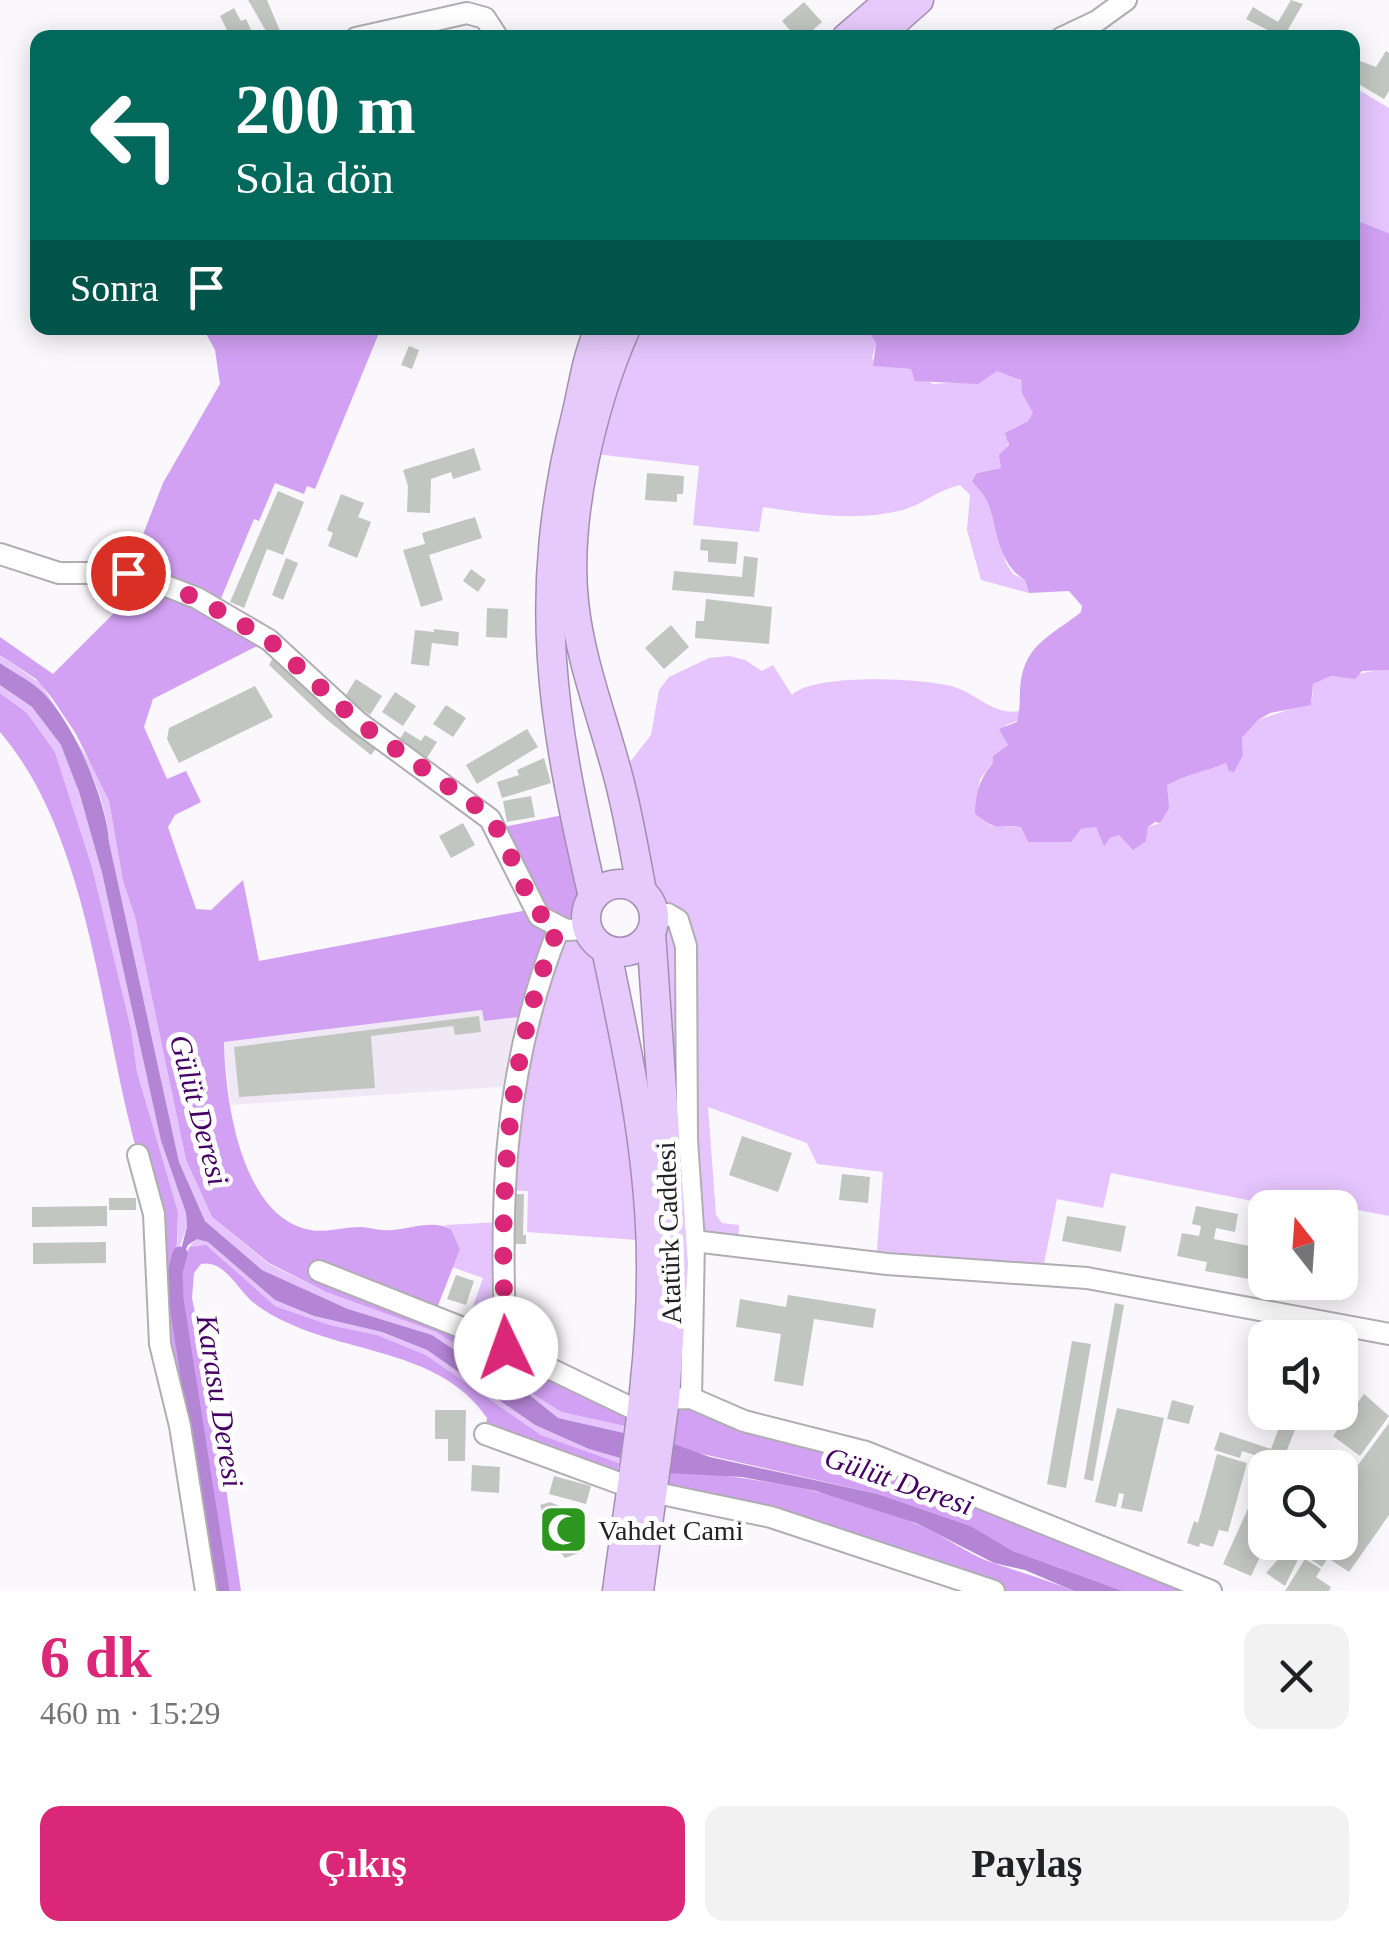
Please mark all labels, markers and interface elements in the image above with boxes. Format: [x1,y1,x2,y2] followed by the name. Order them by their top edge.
[70,70,200,200] icon: left
[235,71,416,148] text: 200 m
[235,153,394,203] text: Sola dön
[179,260,234,315] icon: arrive
[70,267,159,309] text: Sonra
[86,531,171,616] pin
[101,546,156,601] icon: arrive
[164,1031,235,1189] water label: Gülüt Deresi
[650,1141,687,1325] street label: Atatürk Caddesi
[1248,1190,1358,1300] north arrow
[1248,1190,1358,1560] map controls
[454,1296,558,1400] position arrow
[190,1311,250,1490] water label: Karasu Deresi
[1248,1320,1358,1430] button: sound
[821,1440,978,1521] water label: Gülüt Deresi
[1248,1450,1358,1560] button: search
[537,1504,589,1556] mosque icon: Vahdet Cami
[598,1515,744,1546] place label: Vahdet Cami
[40,1624,152,1690] text: 6 dk
[1244,1624,1349,1729] button: close
[40,1695,220,1731] text: 460 m · 15:29
[40,1806,685,1921] button: Çıkış
[705,1806,1349,1921] button: Paylaş

